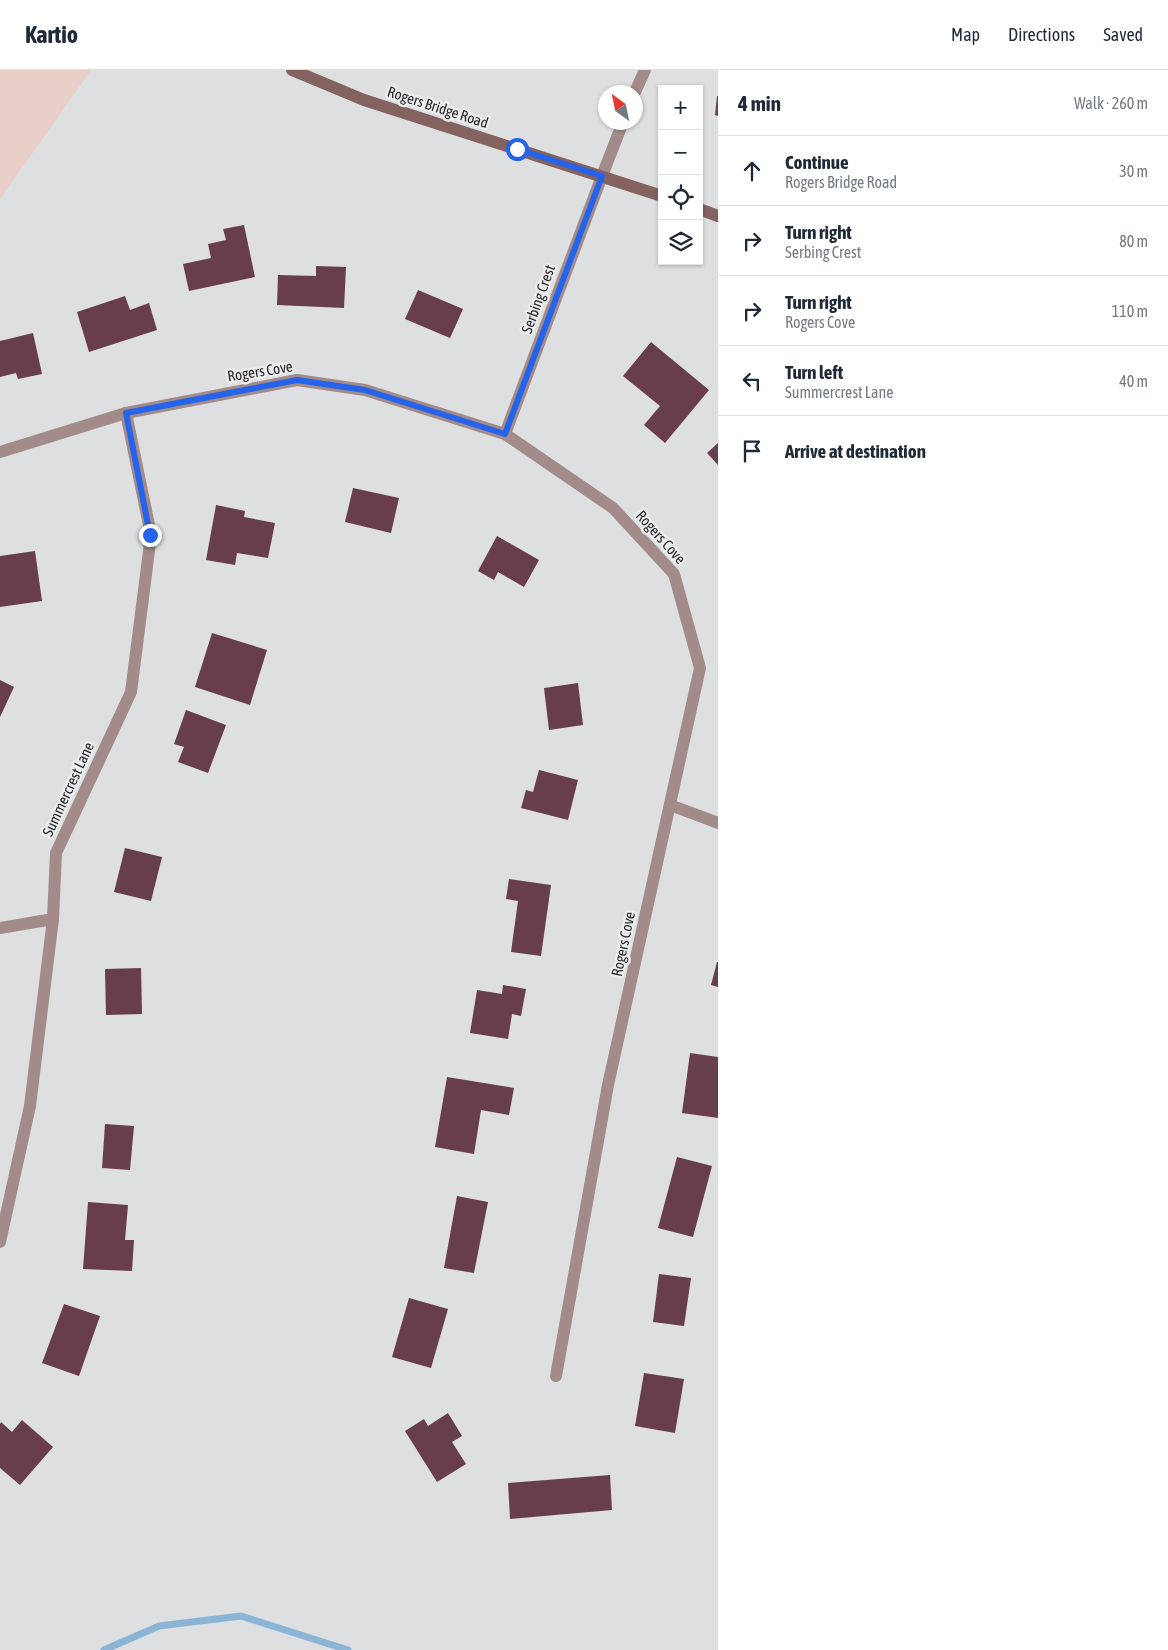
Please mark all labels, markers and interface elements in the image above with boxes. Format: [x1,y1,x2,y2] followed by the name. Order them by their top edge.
[25,21,78,48] text: Kartio
[951,24,980,45] text: Map
[1008,24,1075,45] text: Directions
[1103,24,1143,45] text: Saved
[385,83,491,131] street label: Rogers Bridge Road
[598,85,643,130] north arrow
[658,85,703,265] map controls
[658,85,703,130] button: +
[738,91,781,115] text: 4 min
[1074,94,1148,112] text: Walk · 260 m
[658,130,703,175] button: −
[506,138,529,161] route start
[785,151,849,173] text: Continue
[738,157,766,185] icon: ahead
[1119,162,1148,180] text: 30 m
[785,173,897,191] text: Rogers Bridge Road
[658,175,703,220] button: locate
[658,220,703,265] button: layers
[785,221,852,243] text: Turn right
[738,227,766,255] icon: right
[1119,232,1148,250] text: 80 m
[785,243,861,261] text: Serbing Crest
[518,263,558,335] street label: Serbing Crest
[785,291,852,313] text: Turn right
[738,297,766,325] icon: right
[1112,302,1148,320] text: 110 m
[785,313,855,331] text: Rogers Cove
[226,357,294,385] street label: Rogers Cove
[785,361,843,383] text: Turn left
[738,367,766,395] icon: left
[1119,372,1148,390] text: 40 m
[785,383,893,401] text: Summercrest Lane
[738,437,766,465] icon: arrive
[785,440,926,462] text: Arrive at destination
[633,507,689,567] street label: Rogers Cove
[139,524,162,547] route end
[39,739,97,839] street label: Summercrest Lane
[608,910,638,978] street label: Rogers Cove

